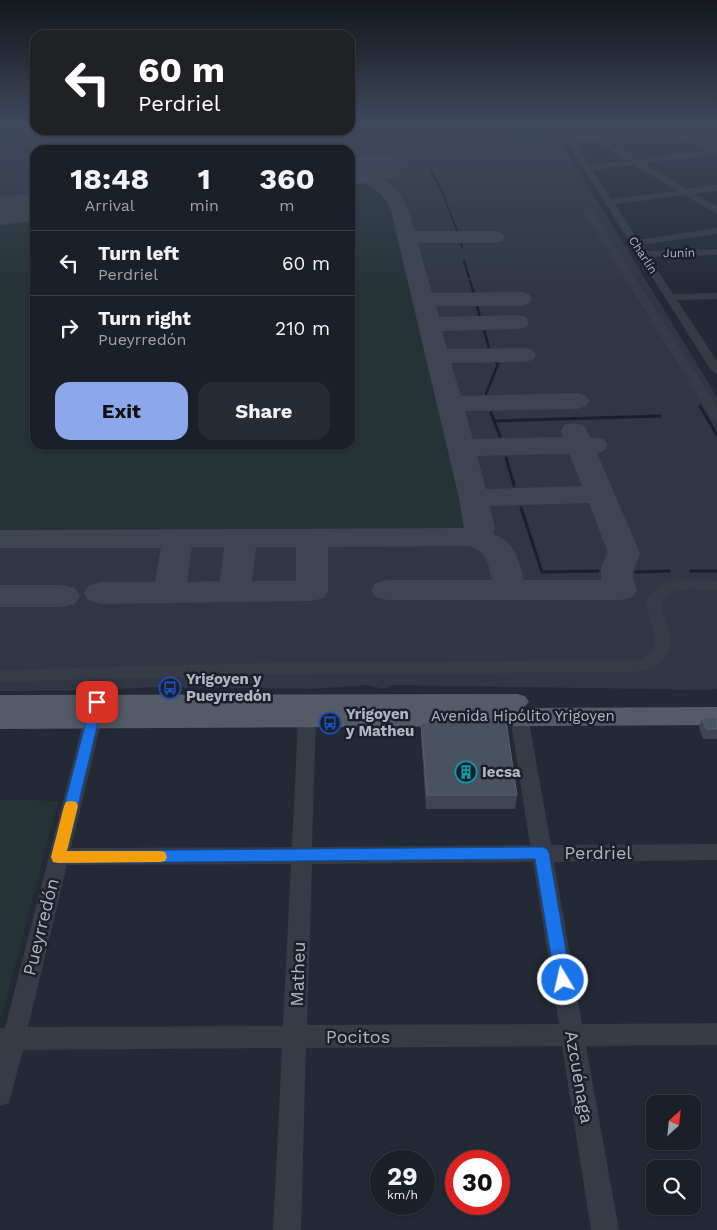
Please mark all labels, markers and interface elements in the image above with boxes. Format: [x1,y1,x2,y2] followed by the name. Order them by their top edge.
[138,49,225,91] text: 60 m
[55,50,120,115] icon: left
[138,91,221,116] text: Perdriel
[70,161,149,196] text: 18:48
[198,161,211,196] text: 1
[259,161,315,196] text: 360
[85,196,135,215] text: Arrival
[189,196,219,215] text: min
[279,196,295,215] text: m
[626,234,660,276] street label: Charlín
[98,242,179,265] text: Turn left
[663,246,695,260] street label: Junín
[55,249,83,277] icon: left
[282,252,330,275] text: 60 m
[98,265,158,284] text: Perdriel
[98,307,191,330] text: Turn right
[55,314,83,342] icon: right
[275,317,330,340] text: 210 m
[98,330,186,349] text: Pueyrredón
[55,382,188,440] button: Exit
[198,382,330,440] button: Share
[186,670,271,705] place label: Yrigoyen y Pueyrredón
[158,676,182,700] bus stop icon: Yrigoyen y Pueyrredón
[76,681,118,723] pin
[83,688,111,716] icon: arrive
[345,705,414,740] place label: Yrigoyen y Matheu
[431,707,615,725] street label: Avenida Hipólito Yrigoyen
[318,711,342,735] bus stop icon: Yrigoyen y Matheu
[454,760,478,784] building icon: Iecsa
[482,763,521,781] place label: Iecsa
[564,842,632,863] street label: Perdriel
[18,876,63,978] street label: Pueyrredón
[286,941,309,1007] street label: Matheu
[536,953,588,1005] position arrow
[326,1026,390,1047] street label: Pocitos
[561,1029,598,1125] street label: Azcuénaga
[646,1095,701,1150] north arrow
[646,1095,701,1215] map controls
[445,1150,510,1215] speed limit sign: 30
[646,1160,701,1215] button: search
[387,1162,418,1191] text: 29
[387,1188,418,1202] text: km/h

